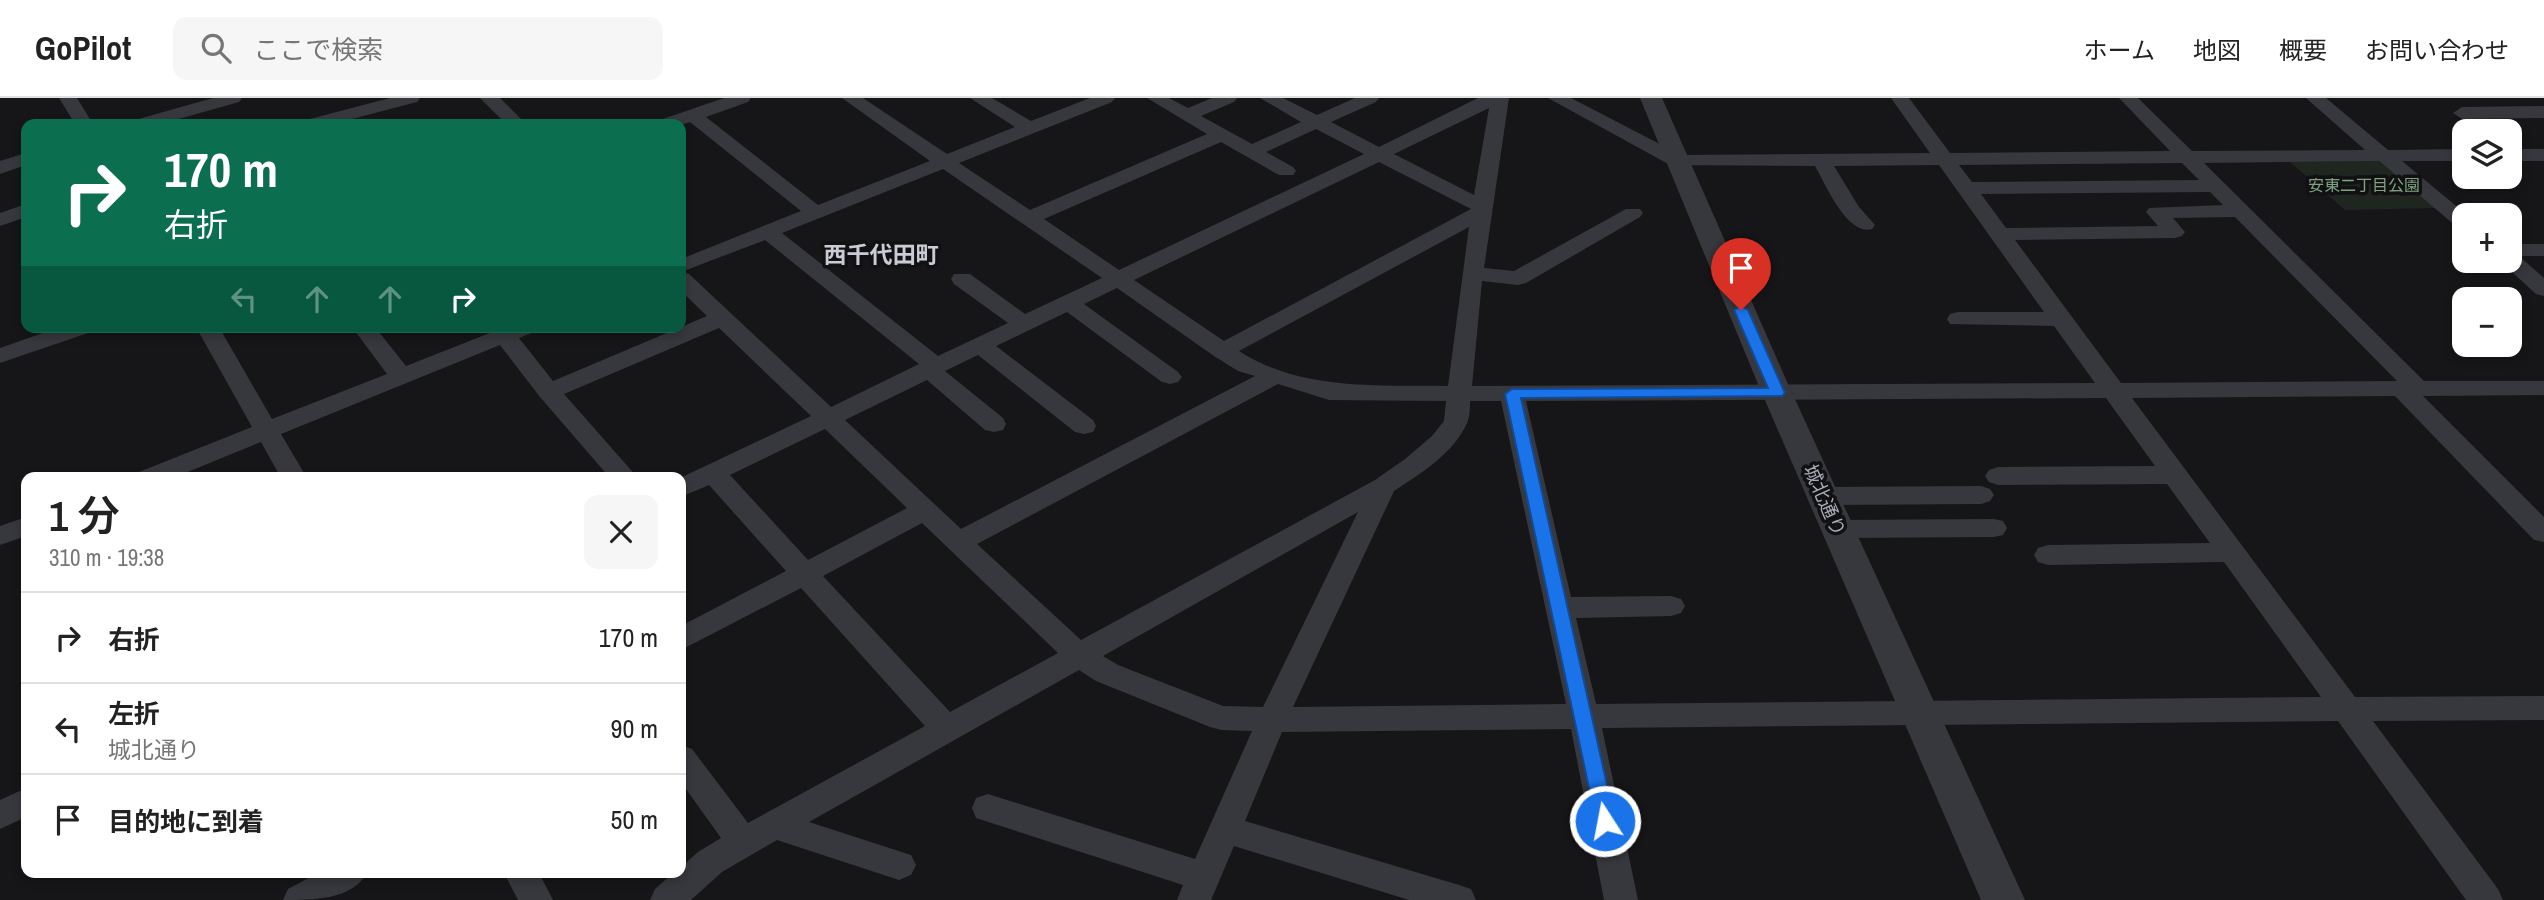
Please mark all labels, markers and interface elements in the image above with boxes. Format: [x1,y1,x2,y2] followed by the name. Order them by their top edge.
[173,17,663,80] search box
[35,26,131,70] text: GoPilot
[197,29,235,67] icon: search
[253,32,383,67] text: ここで検索
[2084,34,2155,66] text: ホーム
[2193,34,2241,66] text: 地図
[2279,34,2327,66] text: 概要
[2365,34,2509,66] text: お問い合わせ
[2452,119,2522,357] map controls
[2452,119,2522,189] button: layers
[164,136,278,202] text: 170 m
[49,147,140,238] icon: right
[2308,174,2420,196] park label: 安東二丁目公園
[164,203,228,246] text: 右折
[2452,203,2522,273] button: +
[1711,238,1771,310] pin
[824,239,939,270] district label: 西千代田町
[1722,249,1760,287] icon: arrive
[225,280,263,318] icon: left
[298,280,336,318] icon: ahead
[371,280,409,318] icon: ahead
[444,280,482,318] icon: right
[2452,287,2522,357] button: −
[1798,460,1852,540] street label: 城北通り
[49,488,120,544] text: 1 分
[584,495,658,569] button: close
[49,542,164,573] text: 310 m · 19:38
[49,619,87,657] icon: right
[599,620,658,655] text: 170 m
[108,622,160,657] text: 右折
[108,696,160,731] text: 左折
[49,710,87,748] icon: left
[611,711,658,746] text: 90 m
[108,734,200,765] text: 城北通り
[1568,784,1642,858] position arrow
[49,801,87,839] icon: arrive
[611,802,658,837] text: 50 m
[108,804,264,839] text: 目的地に到着

